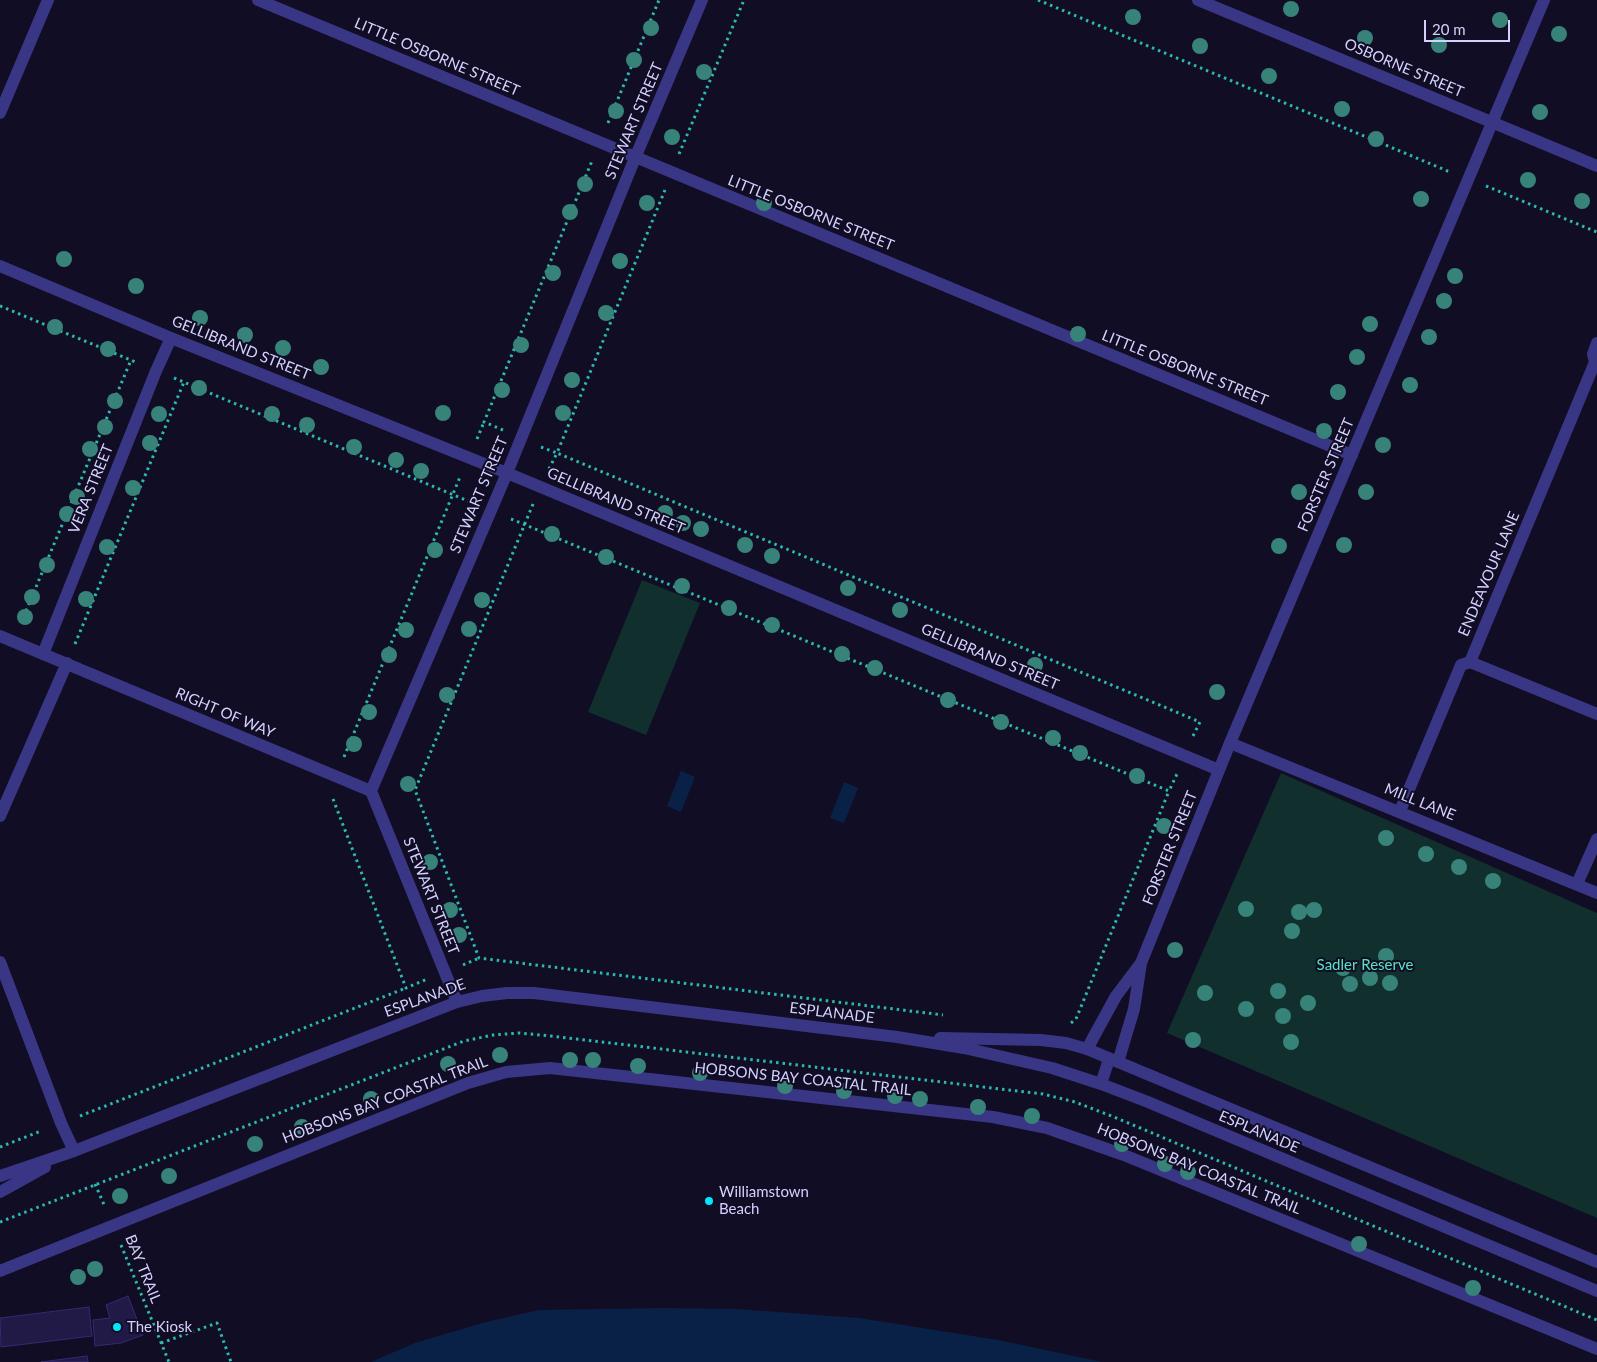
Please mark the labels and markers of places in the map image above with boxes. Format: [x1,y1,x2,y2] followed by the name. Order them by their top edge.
[719,1183,809,1218] place label: Williamstown Beach
[703,1195,715,1207] marker: Williamstown Beach
[127,1318,192,1336] place label: The Kiosk
[111,1321,123,1333] marker: The Kiosk

